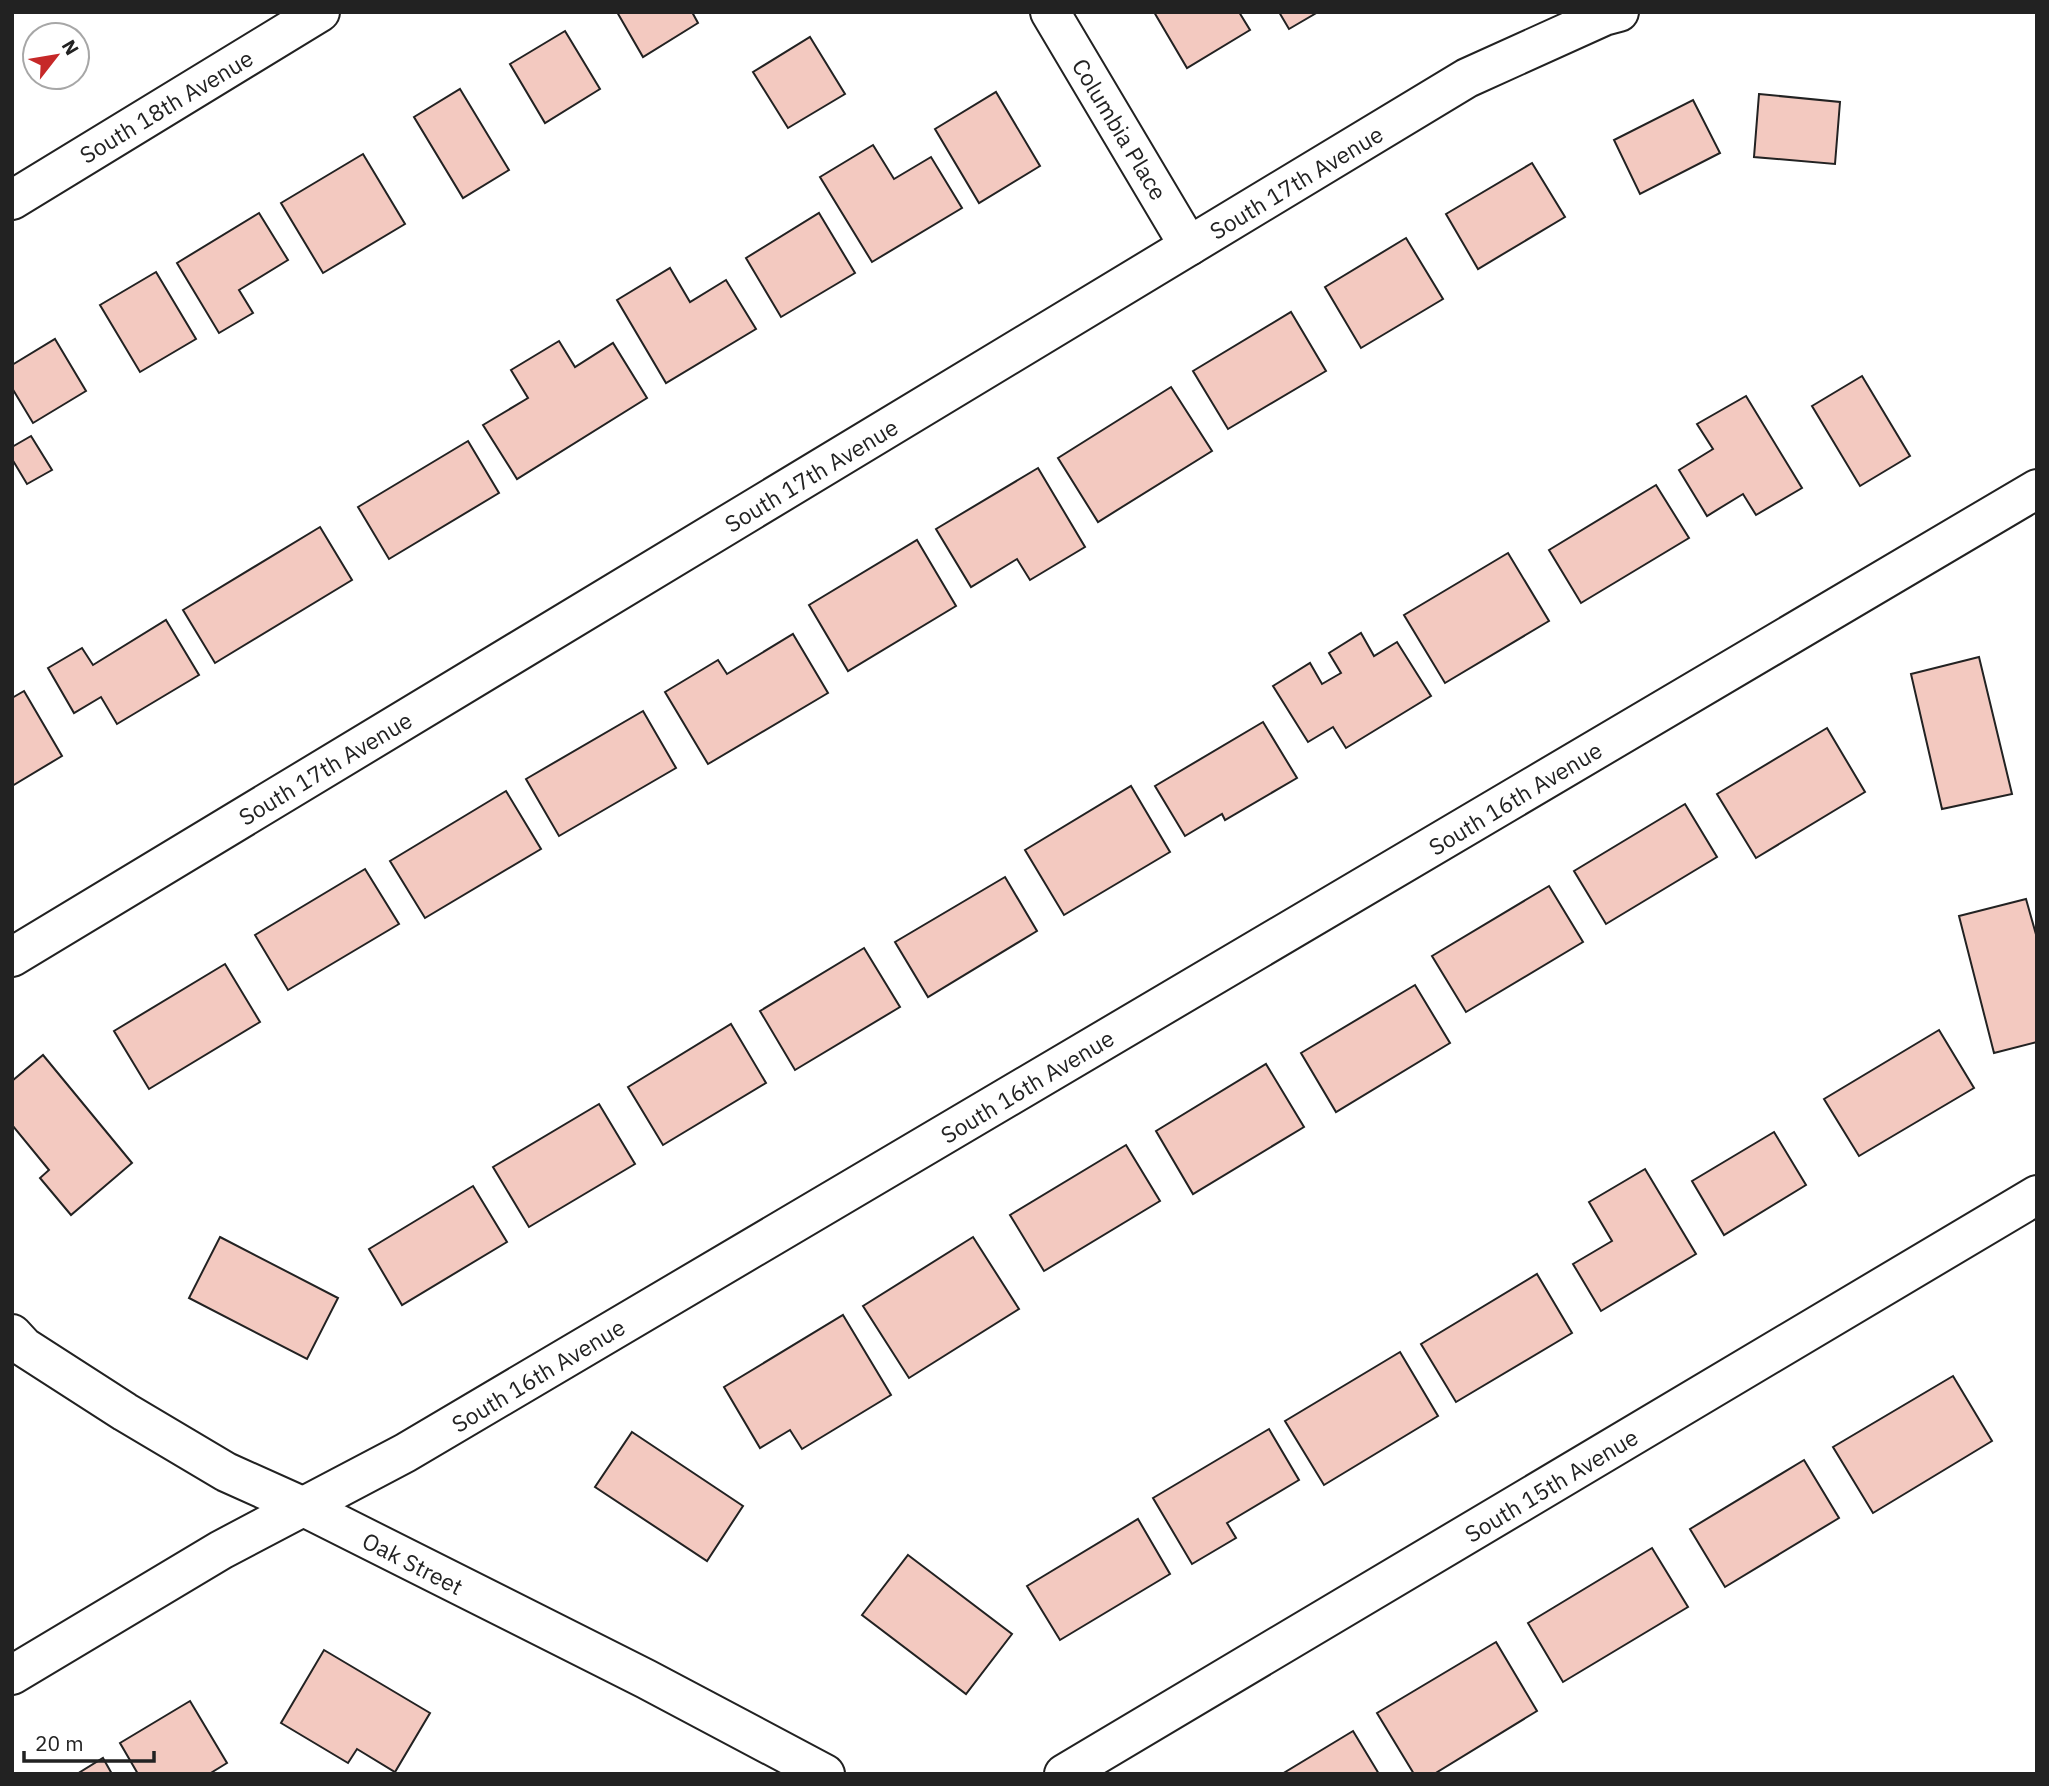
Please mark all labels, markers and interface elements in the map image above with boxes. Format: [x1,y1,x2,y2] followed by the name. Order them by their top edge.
[21,21,91,91] north arrow
[57,35,84,59] text: N
[74,42,258,170] street label: South 18th Avenue
[1066,53,1174,205] street label: Columbia Place
[1204,118,1388,246] street label: South 17th Avenue
[719,411,903,539] street label: South 17th Avenue
[233,704,417,832] street label: South 17th Avenue
[1423,734,1607,862] street label: South 16th Avenue
[935,1022,1119,1150] street label: South 16th Avenue
[446,1311,630,1439] street label: South 16th Avenue
[1459,1421,1643,1549] street label: South 15th Avenue
[358,1525,468,1601] street label: Oak Street
[24,1720,154,1764] scale bar
[35,1729,84,1757] text: 20 m

